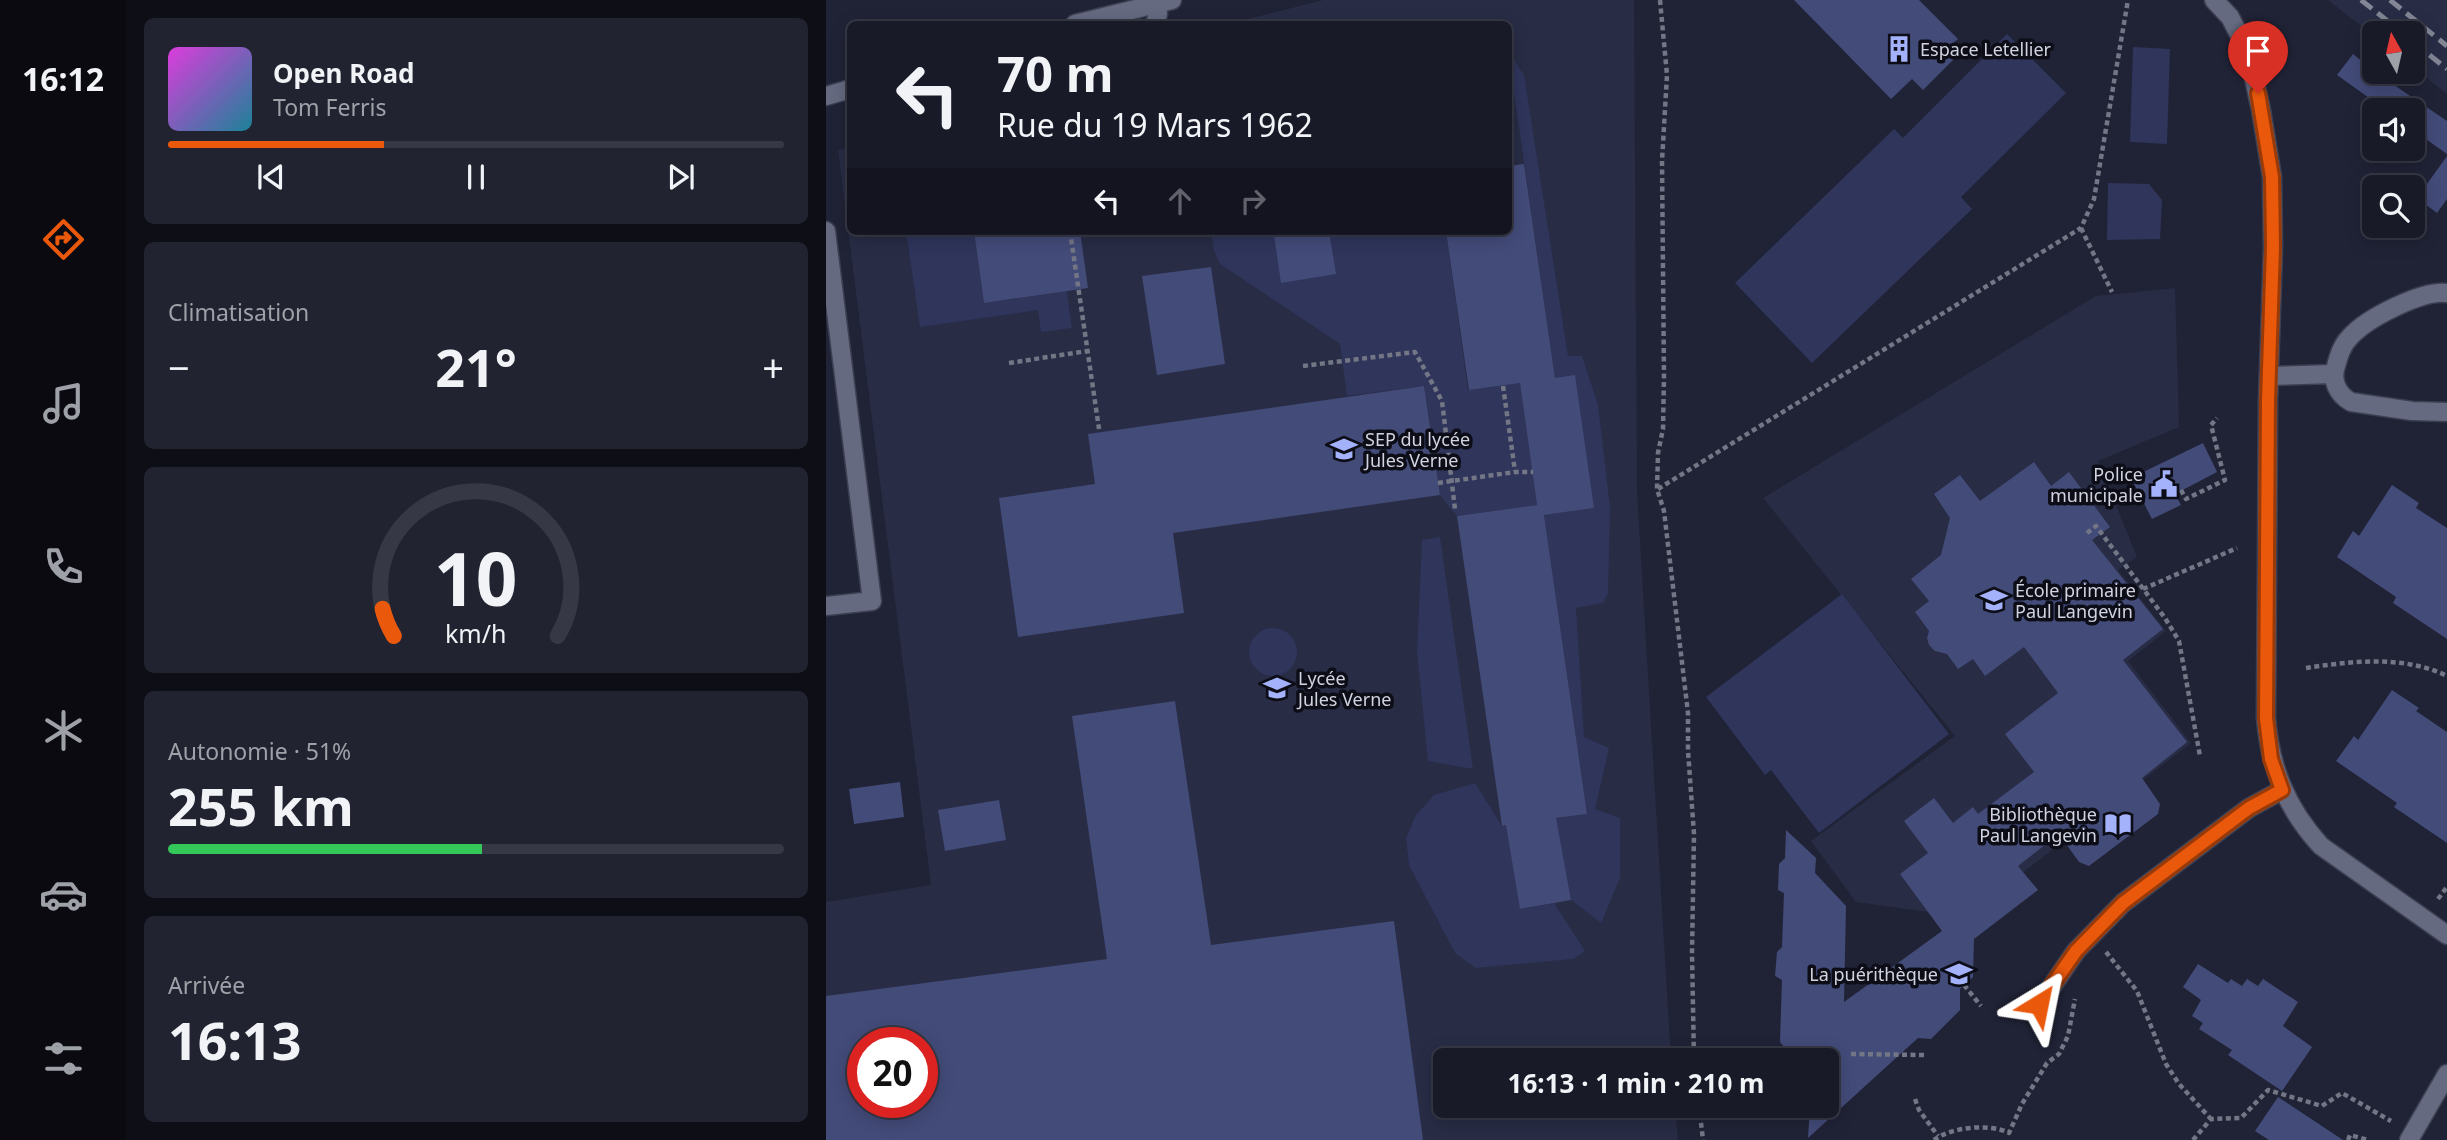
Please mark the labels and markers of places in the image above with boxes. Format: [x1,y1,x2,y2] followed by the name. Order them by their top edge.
[2228,21,2288,93] pin
[1884,34,1914,64] building icon: Espace Letellier
[1920,37,2052,61] place label: Espace Letellier
[1363,427,1470,472] place label: SEP du lycée Jules Verne
[1329,434,1359,464] school or university icon: SEP du lycée Jules Verne
[2050,462,2143,507] place label: Police municipale
[2149,469,2179,499] public building icon: Police municipale
[2015,578,2136,623] place label: École primaire Paul Langevin
[1979,585,2009,615] school or university icon: École primaire Paul Langevin
[1296,666,1391,711] place label: Lycée Jules Verne
[1262,673,1292,703] school or university icon: Lycée Jules Verne
[1979,802,2097,847] place label: Bibliothèque Paul Langevin
[2103,809,2133,839] library icon: Bibliothèque Paul Langevin
[1944,959,1974,989] school or university icon: La puérithèque
[1809,962,1938,986] place label: La puérithèque

